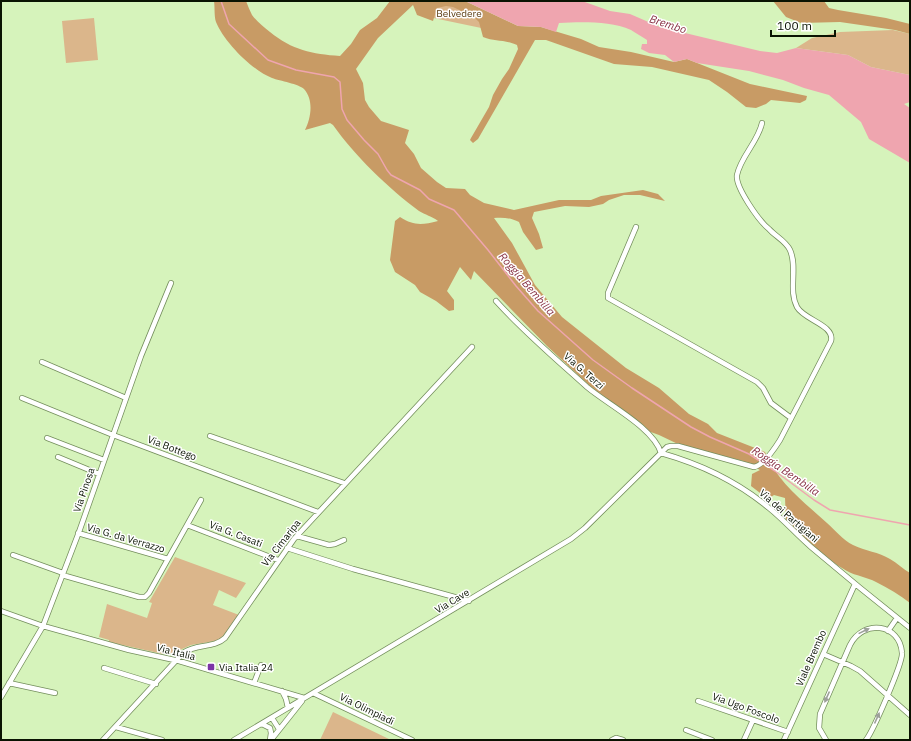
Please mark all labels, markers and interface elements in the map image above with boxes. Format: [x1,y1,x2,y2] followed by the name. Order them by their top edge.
[436,7,482,20] park label: Belvedere
[648,11,688,37] water label: Brembo
[771,12,835,38] scale bar
[777,18,812,33] text: 100 m
[496,250,558,318] water label: Roggia Bembilla
[561,350,607,392] street label: Via G. Terzi
[146,433,199,463] street label: Via Bottego
[749,443,823,499] water label: Roggia Bembilla
[70,465,98,514] street label: Via Pinosa
[757,487,821,545] street label: Via dei Partigiani
[259,516,304,569] street label: Via Cimaripa
[207,518,265,550] street label: Via G. Casati
[86,521,167,555] street label: Via G. da Verrazzo
[432,585,472,616] street label: Via Cave
[793,627,829,688] street label: Viale Brembo
[858,628,870,634] one-way arrow
[155,641,197,663] street label: Via Italia
[219,661,273,674] place label: Via Italia 24
[206,662,216,672] marker: Via Italia 24
[338,690,396,728] street label: Via Olimpiadi
[710,690,782,726] street label: Via Ugo Foscolo
[824,692,830,703] one-way arrow
[874,712,880,723] one-way arrow

